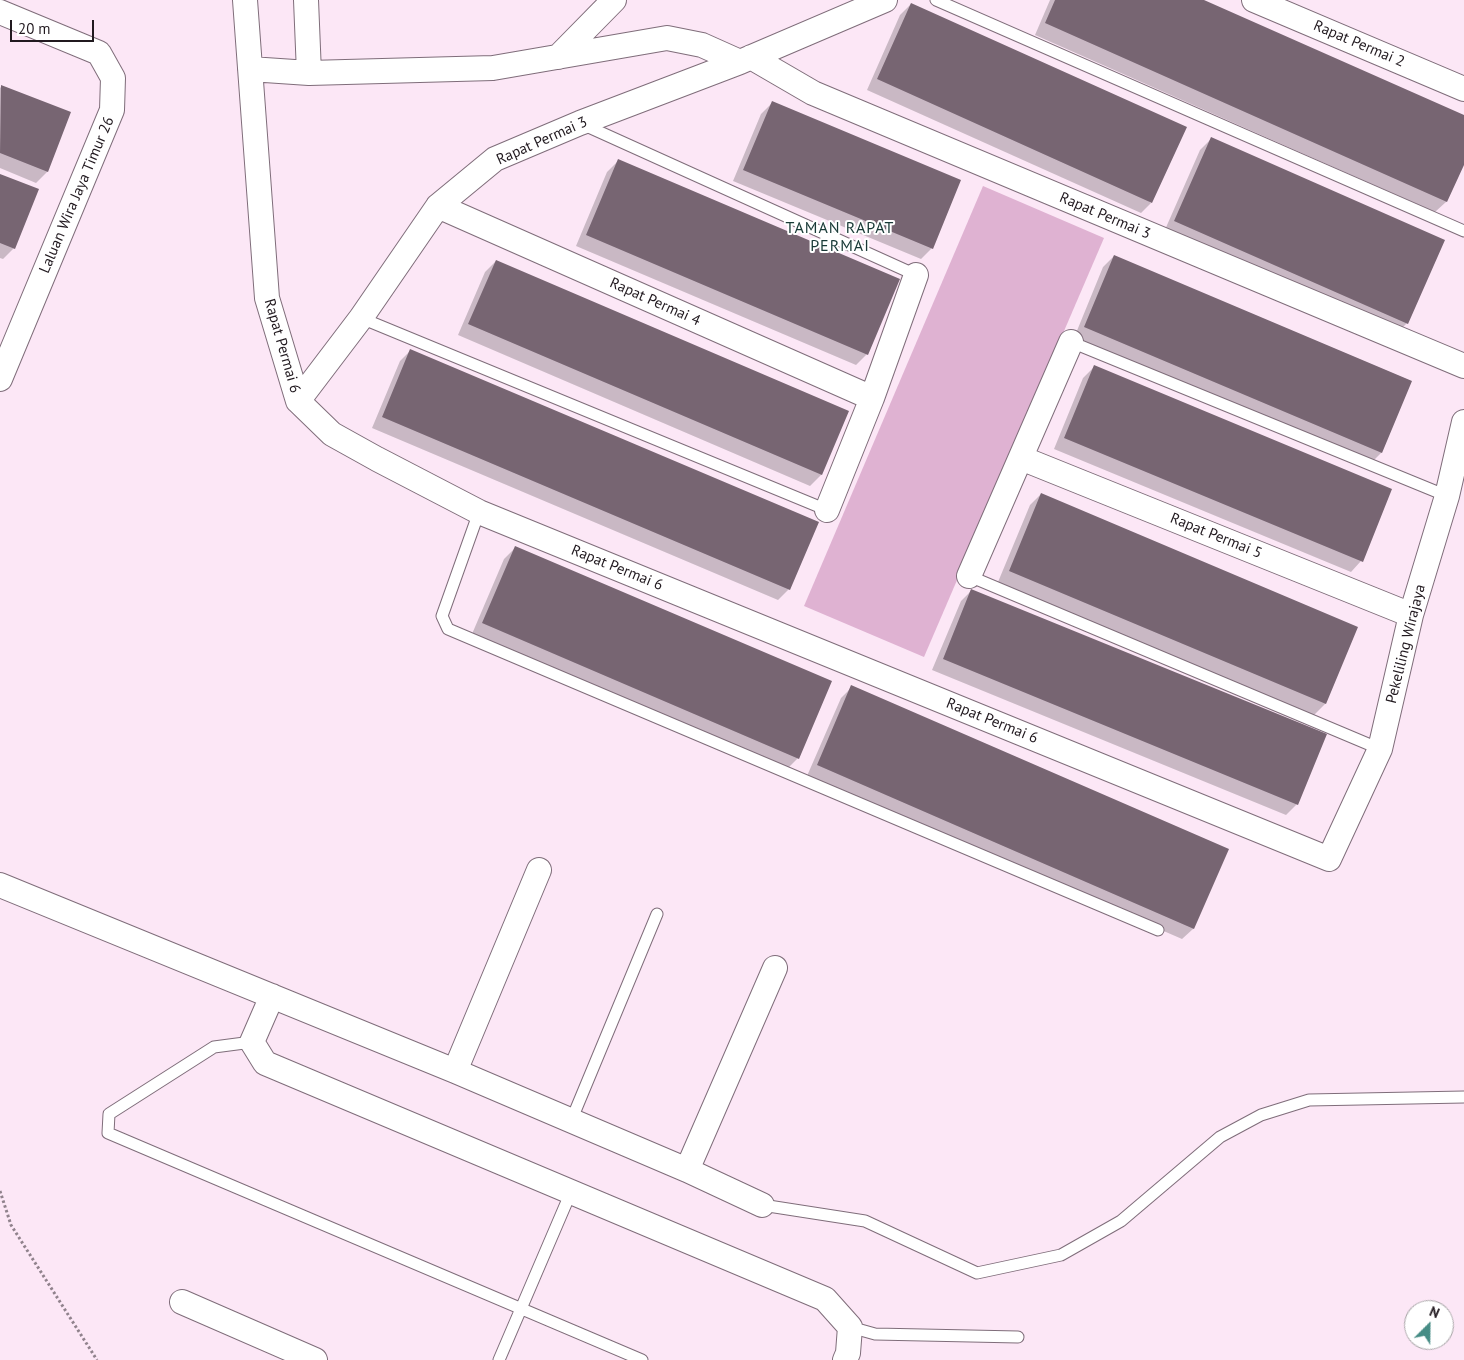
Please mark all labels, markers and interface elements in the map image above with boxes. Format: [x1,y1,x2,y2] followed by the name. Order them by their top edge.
[12,10,96,42] scale bar
[1311,17,1407,71] street label: Rapat Permai 2
[18,19,51,38] text: 20 m
[494,113,590,169] street label: Rapat Permai 3
[36,114,118,276] street label: Laluan Wira Jaya Timur 26
[1057,189,1153,243] street label: Rapat Permai 3
[784,218,896,256] district label: TAMAN RAPAT PERMAI
[607,274,703,330] street label: Rapat Permai 4
[260,297,304,395] street label: Rapat Permai 6
[1168,509,1264,563] street label: Rapat Permai 5
[569,541,665,595] street label: Rapat Permai 6
[1383,583,1429,705] street label: Pekeliling Wirajaya
[944,694,1040,748] street label: Rapat Permai 6
[1404,1300,1454,1350] north arrow
[1427,1302,1442,1322] text: N

